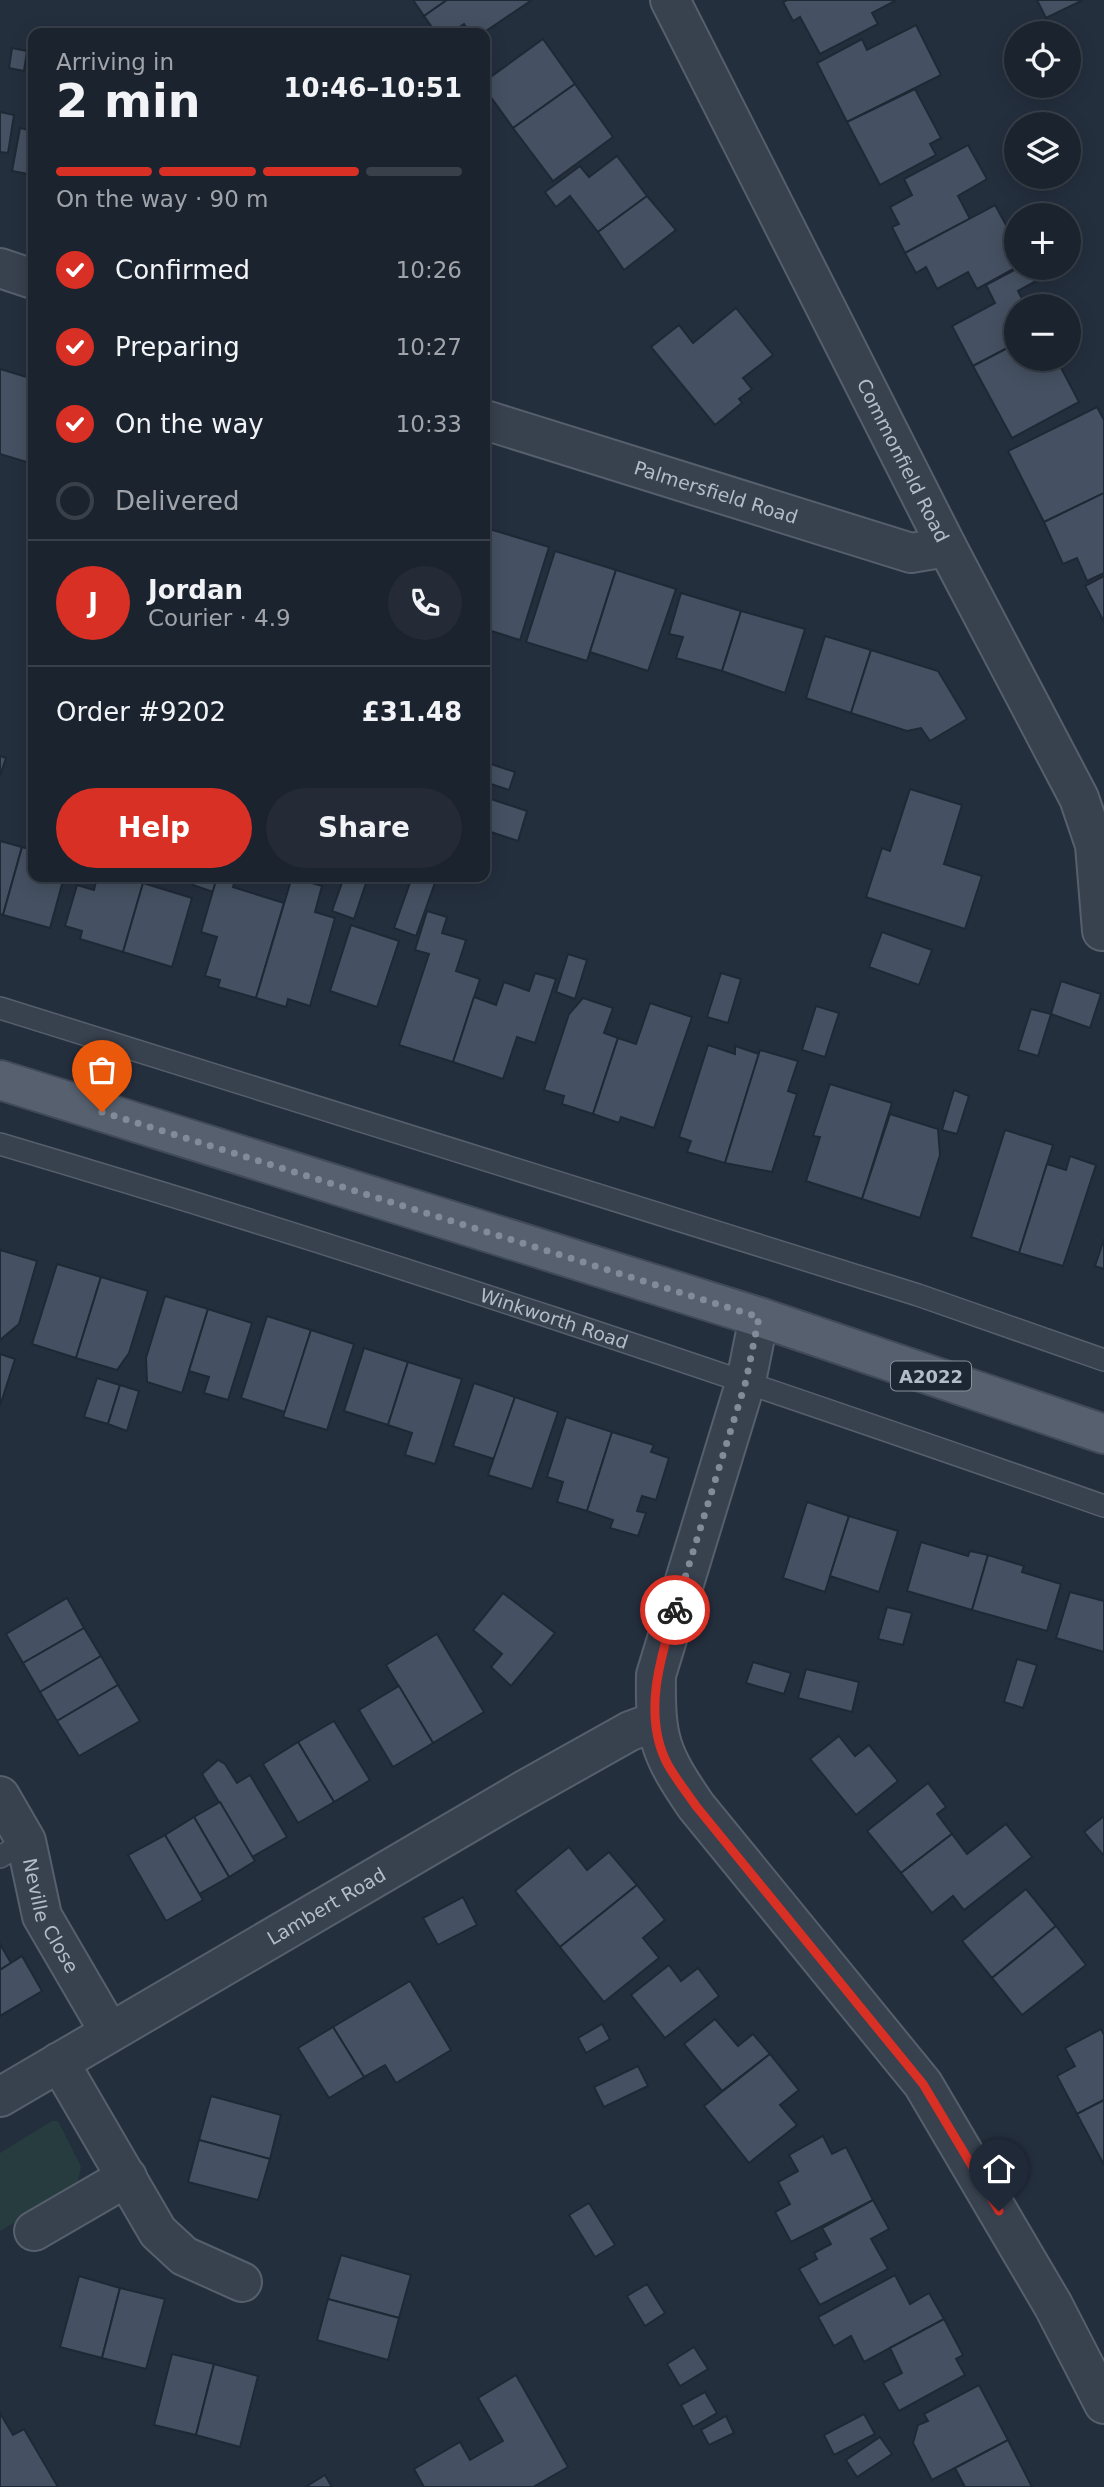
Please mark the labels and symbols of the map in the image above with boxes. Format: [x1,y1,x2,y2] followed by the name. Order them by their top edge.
[853,375,954,546] street label: Commonfield Road
[631,456,801,528] street label: Palmersfield Road
[72,1040,132,1112] pin
[477,1284,631,1353] street label: Winkworth Road
[891,1362,971,1391] road number: A2022
[640,1575,710,1645] courier
[19,1856,84,1977] street label: Neville Close
[263,1863,389,1949] street label: Lambert Road
[969,2139,1029,2211] pin

